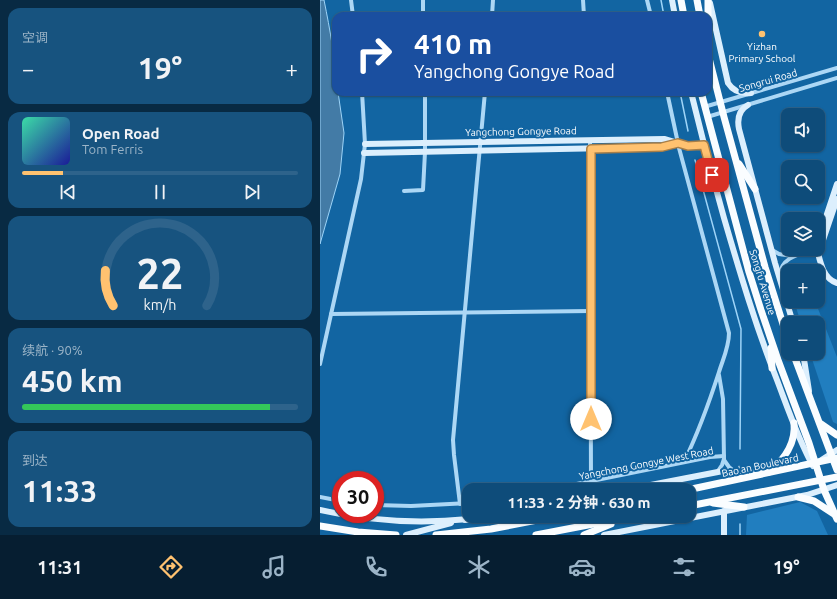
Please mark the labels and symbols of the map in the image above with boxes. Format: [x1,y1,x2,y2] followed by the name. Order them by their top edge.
[757,29,767,39] marker: Yizhan Primary School
[728,41,796,64] place label: Yizhan Primary School
[738,67,799,94] street label: Songrui Road
[465,125,577,138] street label: Yangchong Gongye Road
[695,158,729,192] pin
[747,248,778,316] street label: Songfu Avenue
[570,398,612,440] position arrow
[578,445,714,482] street label: Yangchong Gongye West Road
[721,452,800,479] street label: Bao'an Boulevard
[332,471,384,523] speed limit sign: 30

